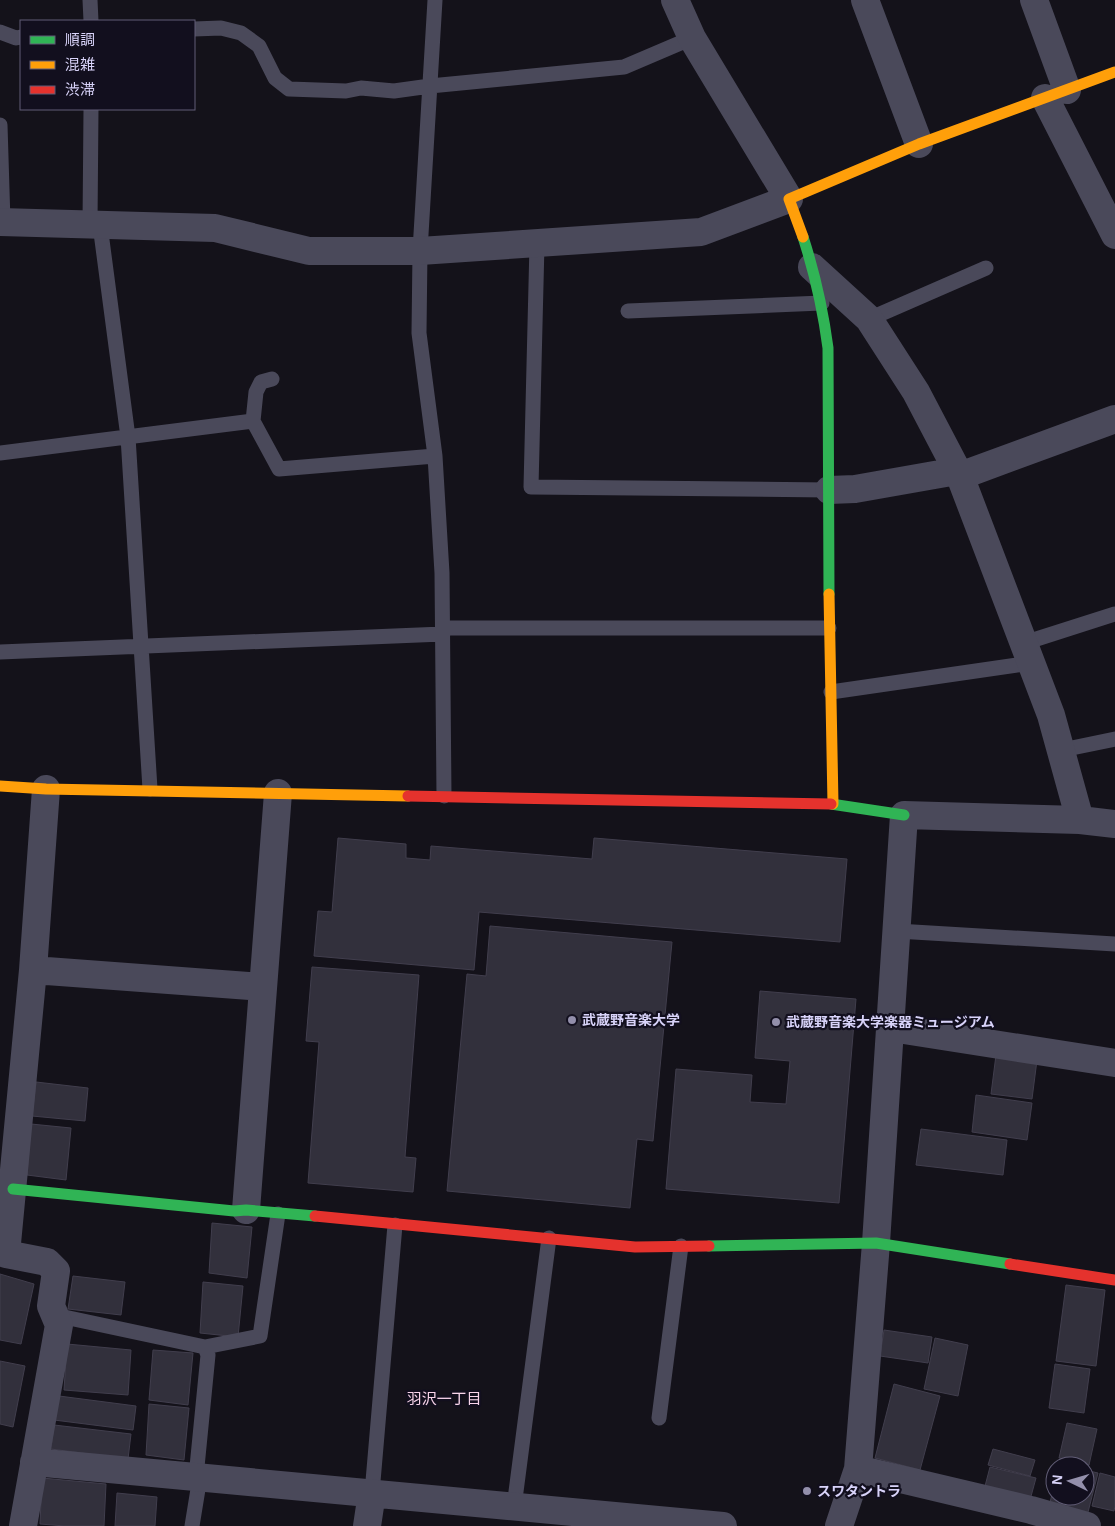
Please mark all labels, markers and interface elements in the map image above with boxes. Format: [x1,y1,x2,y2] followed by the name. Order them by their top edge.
[20,20,195,110] legend
[65,31,95,48] text: 順調
[65,56,95,73] text: 混雑
[65,81,95,98] text: 渋滞
[582,1012,680,1028] place label: 武蔵野音楽大学
[566,1014,578,1026] marker: 武蔵野音楽大学
[786,1014,995,1030] place label: 武蔵野音楽大学楽器ミュージアム
[770,1016,782,1028] marker: 武蔵野音楽大学楽器ミュージアム
[406,1390,482,1407] district label: 羽沢一丁目
[1045,1456,1095,1506] north arrow
[1049,1474,1065,1486] text: N
[817,1483,901,1499] place label: スワタントラ
[801,1485,813,1497] marker: スワタントラ

